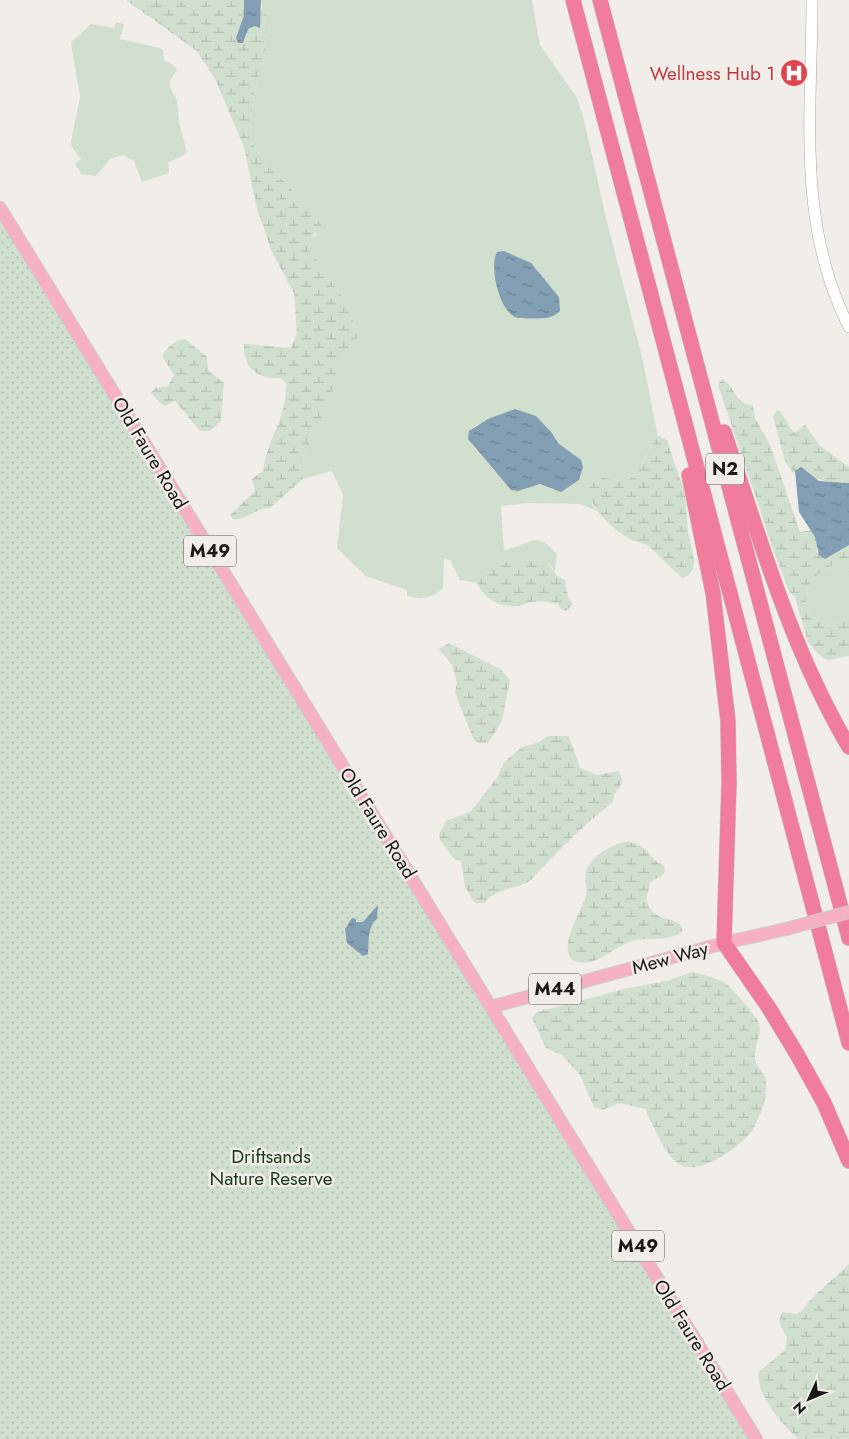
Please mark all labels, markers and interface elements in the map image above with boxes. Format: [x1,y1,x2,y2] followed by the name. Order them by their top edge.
[779,58,809,88] hospital icon: Wellness Hub 1
[650,60,775,87] place label: Wellness Hub 1
[106,392,194,514] street label: Old Faure Road
[706,454,744,484] road number: N2
[184,536,236,566] road number: M49
[333,762,423,884] street label: Old Faure Road
[629,935,712,981] street label: Mew Way
[529,974,581,1004] road number: M44
[210,1143,333,1192] park label: Driftsands Nature Reserve
[612,1230,664,1262] road number: M49
[647,1274,737,1396] street label: Old Faure Road
[784,1374,834,1424] north arrow
[789,1397,811,1419] text: N

